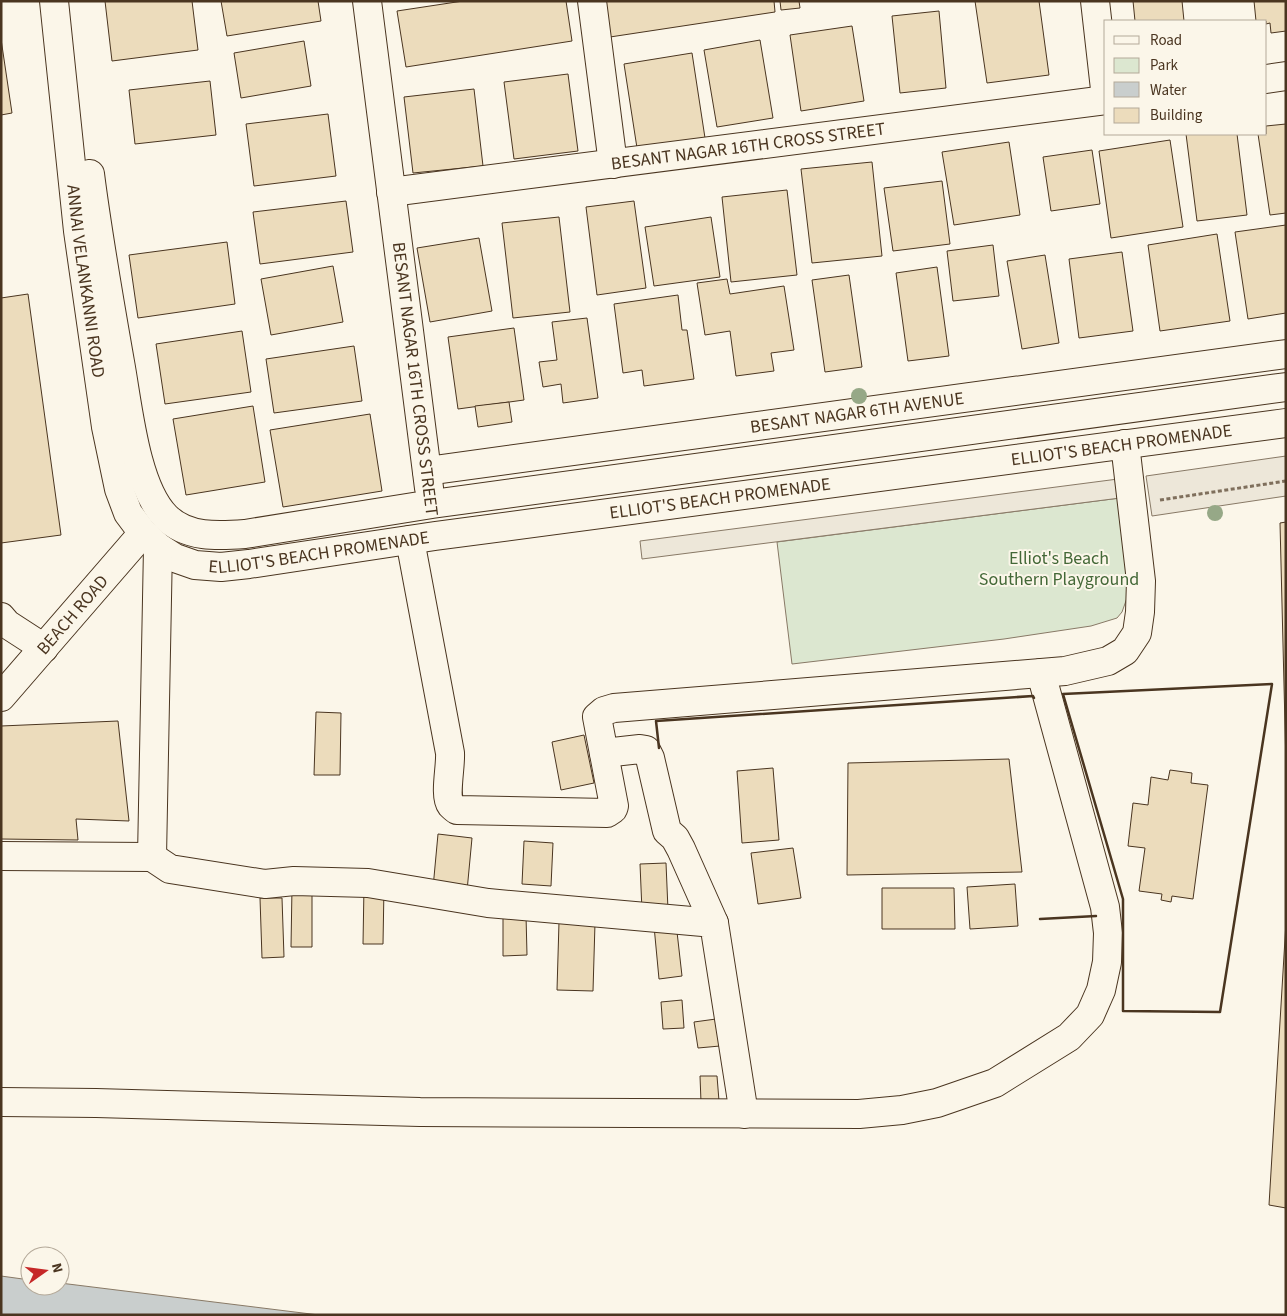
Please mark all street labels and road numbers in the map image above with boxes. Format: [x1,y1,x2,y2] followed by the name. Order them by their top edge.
[609,116,887,176] street label: BESANT NAGAR 16TH CROSS STREET
[61,183,111,379] street label: ANNAI VELANKANNI ROAD
[386,241,444,518] street label: BESANT NAGAR 16TH CROSS STREET
[749,386,965,439] street label: BESANT NAGAR 6TH AVENUE
[1009,418,1234,472] street label: ELLIOT'S BEACH PROMENADE
[608,471,832,525] street label: ELLIOT'S BEACH PROMENADE
[207,525,431,580] street label: ELLIOT'S BEACH PROMENADE
[31,569,114,660] street label: BEACH ROAD

